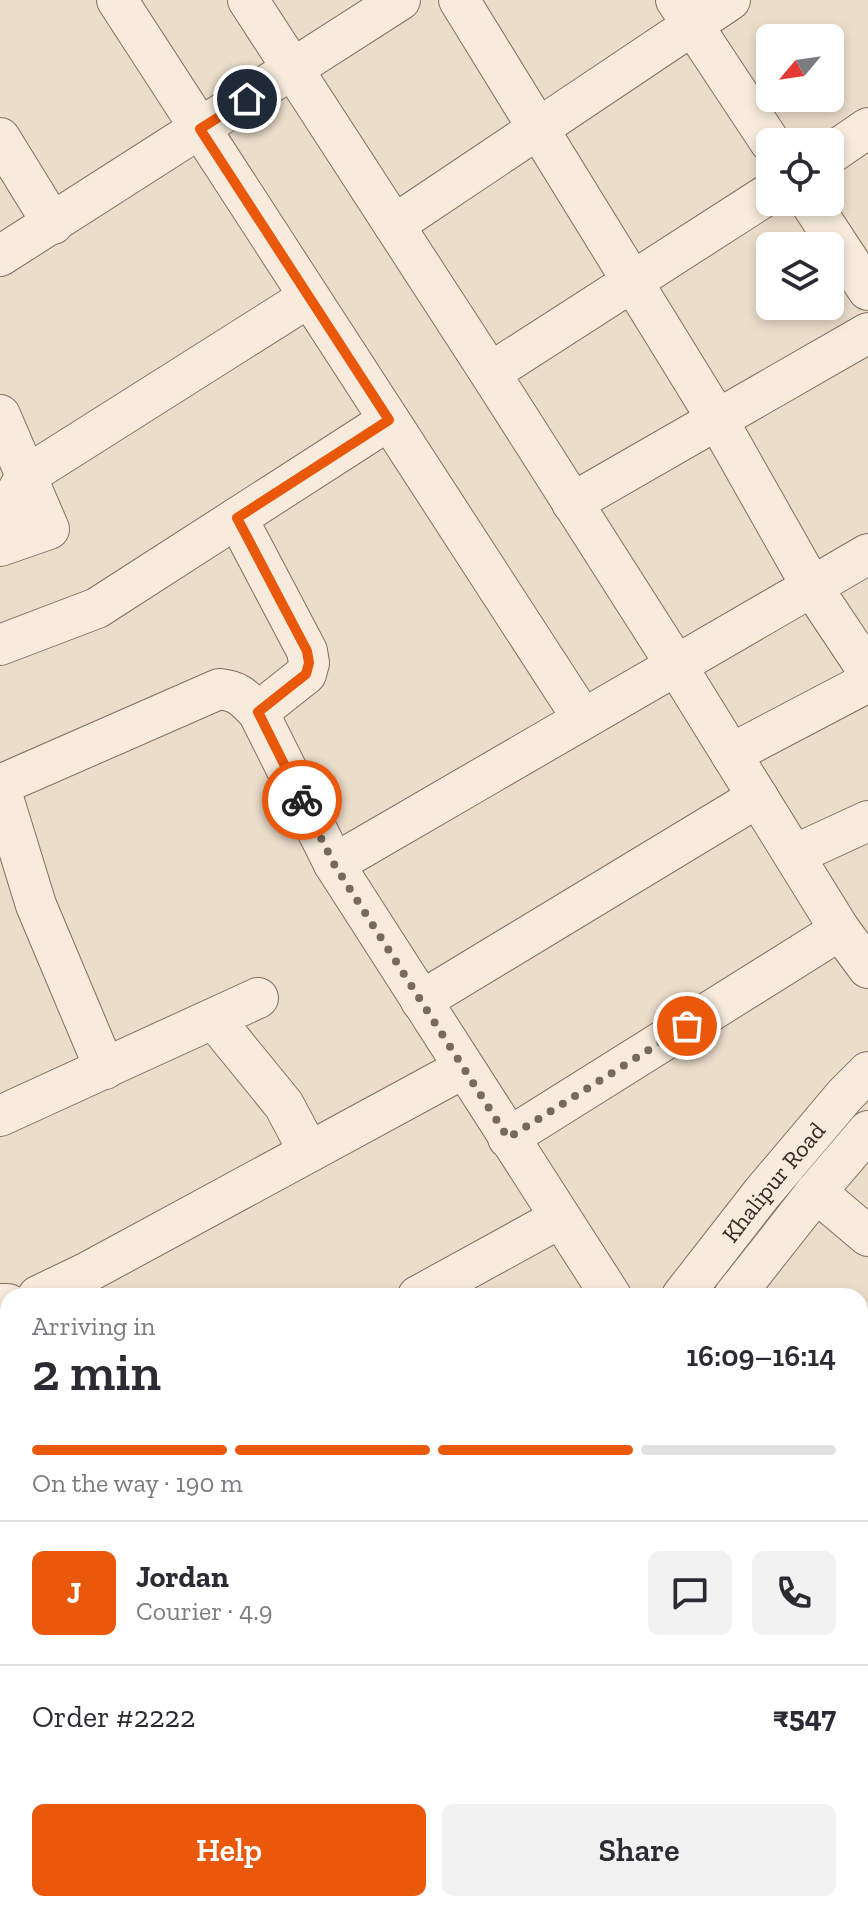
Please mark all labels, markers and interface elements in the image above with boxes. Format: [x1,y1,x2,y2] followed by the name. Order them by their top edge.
[756,24,844,112] north arrow
[756,24,844,320] map controls
[213,65,281,133] pin
[225,77,269,121] icon: home
[756,128,844,216] button: locate
[756,232,844,320] button: layers
[262,760,342,840] courier
[280,778,324,822] icon: bike
[653,992,721,1060] pin
[665,1004,709,1048] icon: bag
[715,1116,831,1248] street label: Khalipur Road
[32,1310,155,1342] text: Arriving in
[686,1338,836,1374] text: 16:09–16:14
[32,1341,161,1403] text: 2 min
[32,1467,243,1499] text: On the way · 190 m
[648,1551,732,1635] button: chat
[752,1551,836,1635] button: phone
[136,1559,229,1595] text: Jordan
[67,1575,81,1611] text: J
[136,1595,272,1627] text: Courier · 4.9
[32,1699,196,1735] text: Order #2222
[773,1699,836,1735] text: ₹547
[32,1804,426,1896] button: Help
[442,1804,836,1896] button: Share

